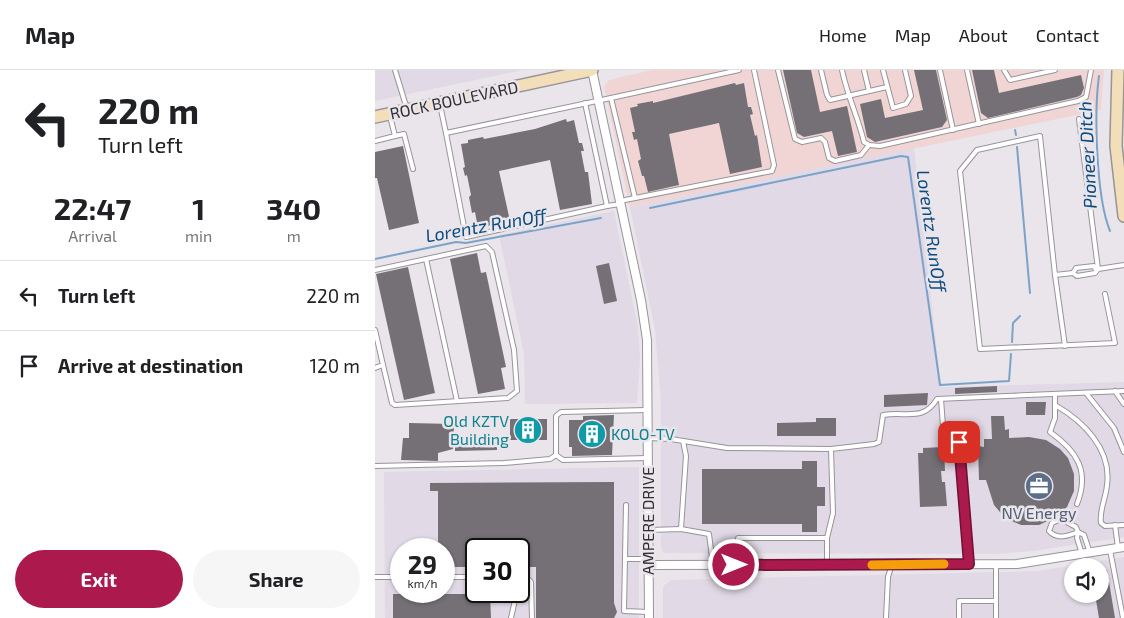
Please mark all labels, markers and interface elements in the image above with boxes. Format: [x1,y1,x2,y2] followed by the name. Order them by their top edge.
[25,20,75,49] text: Map
[819,24,867,46] text: Home
[895,24,931,46] text: Map
[959,24,1008,46] text: About
[1036,24,1099,46] text: Contact
[388,77,520,122] street label: ROCK BOULEVARD
[98,89,199,131] text: 220 m
[15,90,80,155] icon: left
[1073,101,1101,210] water label: Pioneer Ditch
[98,131,183,157] text: Turn left
[913,169,952,295] water label: Lorentz RunOff
[54,190,131,226] text: 22:47
[192,190,205,226] text: 1
[266,190,321,226] text: 340
[424,203,550,246] water label: Lorentz RunOff
[68,226,117,245] text: Arrival
[185,226,212,245] text: min
[287,226,301,245] text: m
[15,282,43,310] icon: left
[58,284,135,307] text: Turn left
[306,284,360,307] text: 220 m
[15,352,43,380] icon: arrive
[58,354,243,377] text: Arrive at destination
[309,354,360,377] text: 120 m
[443,411,509,448] place label: Old KZTV Building
[513,415,543,445] building icon: Old KZTV Building
[577,419,607,449] building icon: KOLO-TV
[938,421,980,463] pin
[611,424,675,443] place label: KOLO-TV
[945,428,973,456] icon: arrive
[638,467,657,575] street label: AMPERE DRIVE
[1024,471,1054,501] office icon: NV Energy
[1002,503,1077,522] place label: NV Energy
[465,538,530,603] speed limit sign: 30
[707,538,759,590] position arrow
[408,549,437,579] text: 29
[15,550,183,608] button: Exit
[193,550,360,608] button: Share
[1064,558,1109,603] map controls
[1064,558,1109,603] button: sound
[408,576,437,590] text: km/h

